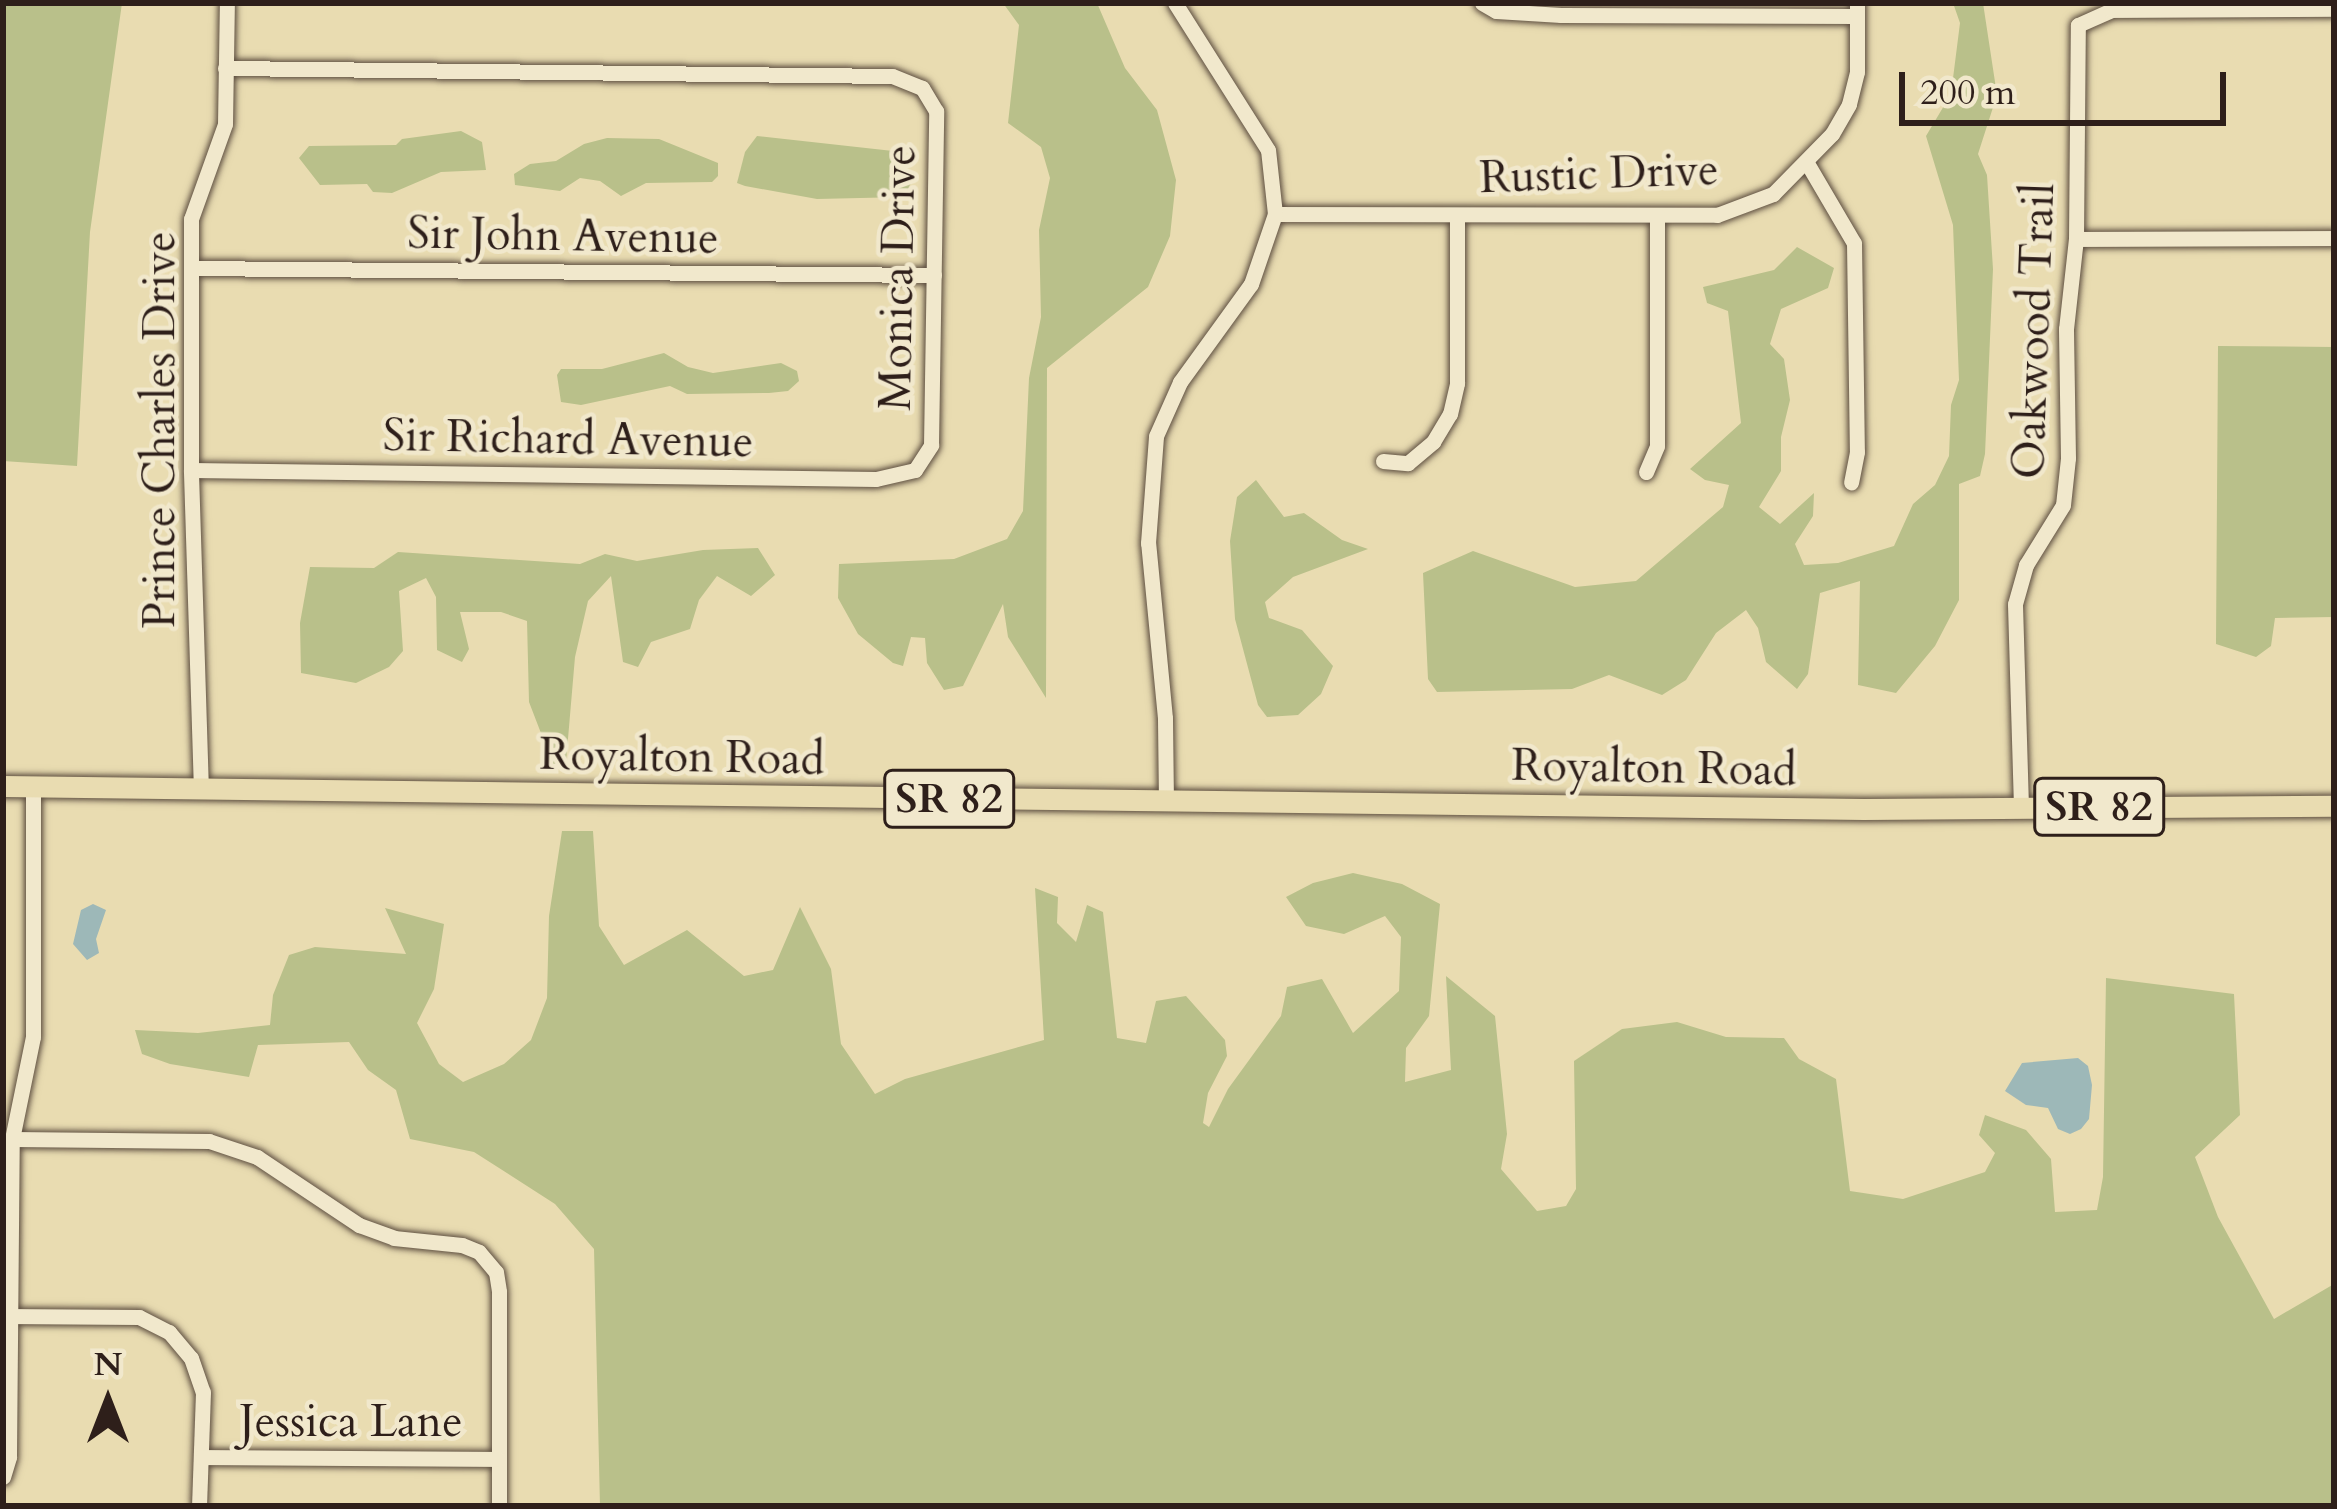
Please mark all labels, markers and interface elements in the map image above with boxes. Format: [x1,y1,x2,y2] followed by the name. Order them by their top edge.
[1905,48,2232,122] scale bar
[1920,68,2015,117] text: 200 m
[1479,143,1719,205] street label: Rustic Drive
[869,145,927,411] street label: Monica Drive
[2002,182,2066,480] street label: Oakwood Trail
[407,206,719,266] street label: Sir John Avenue
[133,231,187,629] street label: Prince Charles Drive
[382,409,754,469] street label: Sir Richard Avenue
[539,728,825,786] street label: Royalton Road
[1511,739,1797,797] street label: Royalton Road
[883,763,1015,835] road number: SR 82
[2033,771,2165,843] road number: SR 82
[48,1341,168,1461] north arrow
[94,1342,122,1387] text: N
[239,1395,463,1449] street label: Jessica Lane

